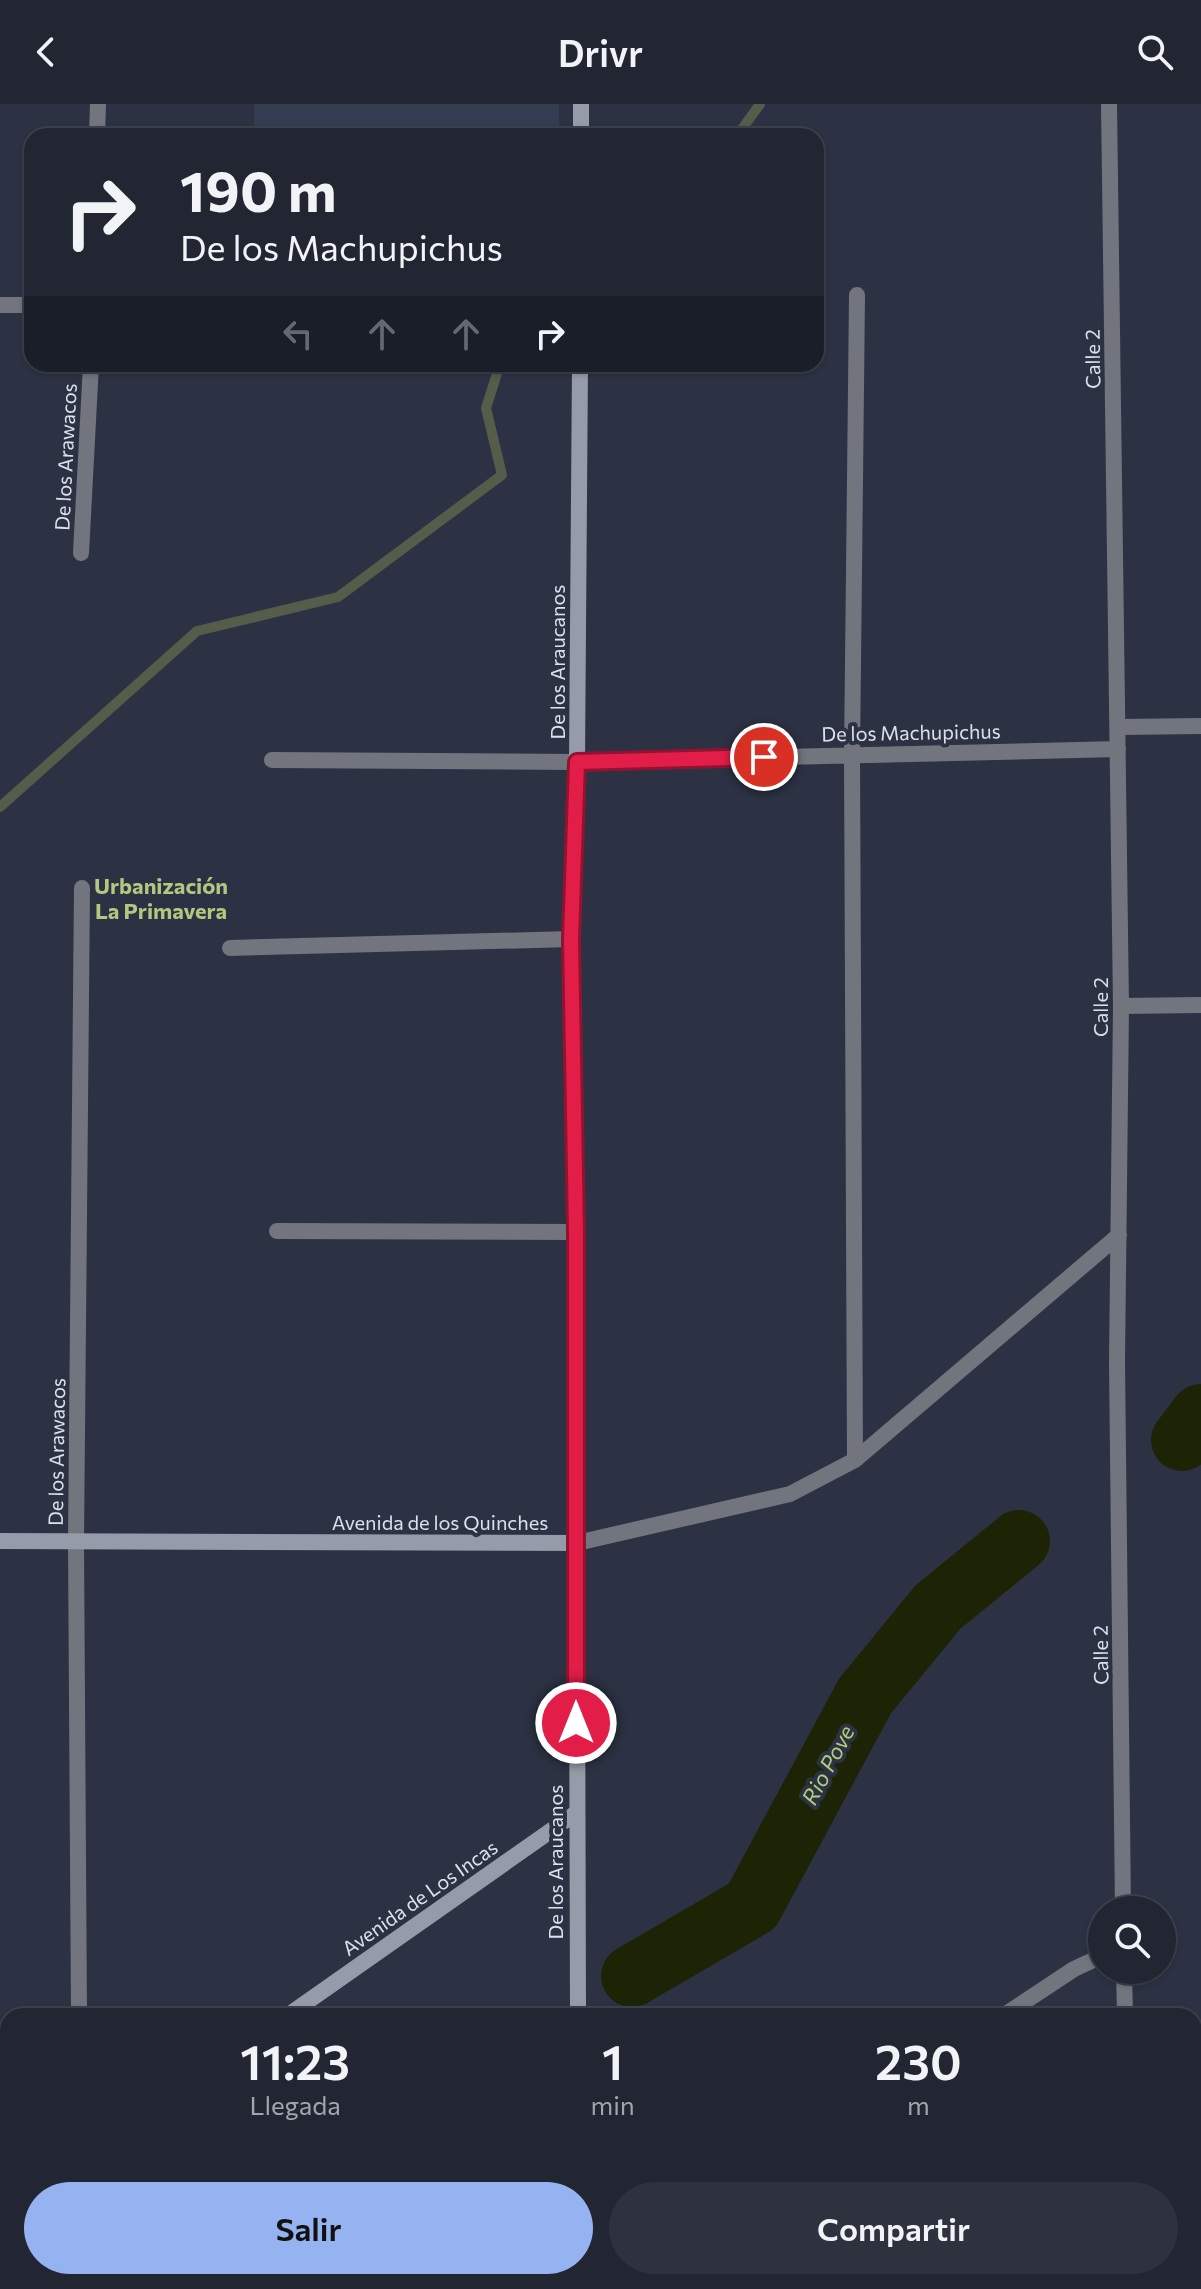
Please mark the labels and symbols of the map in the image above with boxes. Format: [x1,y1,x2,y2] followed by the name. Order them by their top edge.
[1079,329,1105,389] street label: Calle 2
[49,383,81,531] street label: De los Arawacos
[545,585,569,739] street label: De los Araucanos
[821,718,1001,746] street label: De los Machupichus
[730,723,798,791] pin
[94,872,228,924] district label: Urbanización La Primavera
[1088,977,1112,1037] street label: Calle 2
[43,1378,69,1526] street label: De los Arawacos
[332,1510,548,1534] street label: Avenida de los Quinches
[1087,1625,1113,1685] street label: Calle 2
[534,1681,618,1765] position arrow
[795,1720,860,1809] water label: Rio Pove
[543,1785,567,1939] street label: De los Araucanos
[337,1834,502,1960] street label: Avenida de Los Incas

